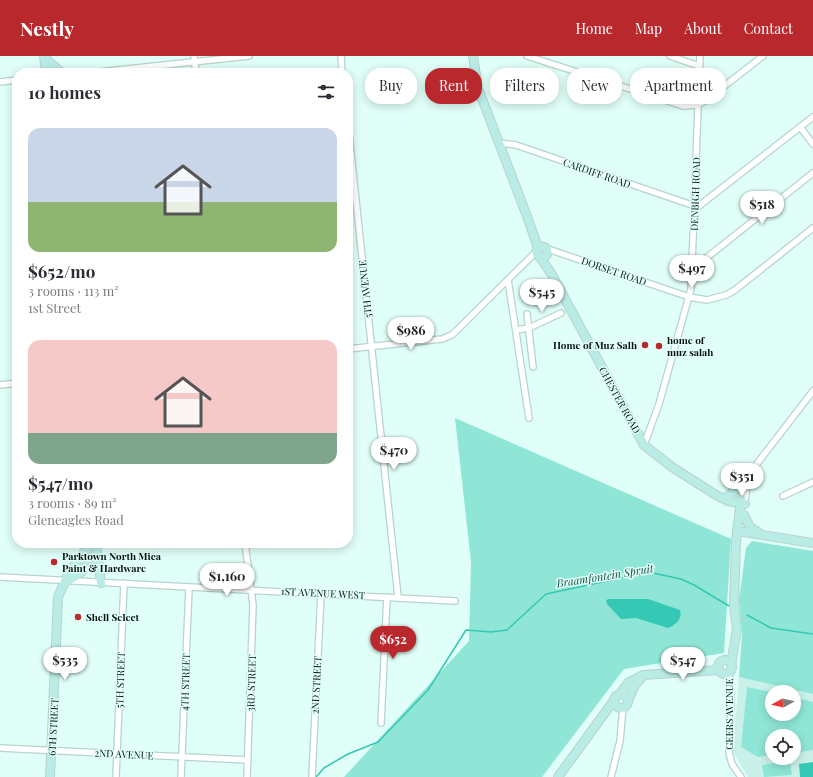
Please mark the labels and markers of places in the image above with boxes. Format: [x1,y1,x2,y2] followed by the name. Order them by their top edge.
[738,191,786,225] pin: $518
[668,255,716,289] pin: $497
[518,279,566,313] pin: $545
[387,317,435,351] pin: $986
[667,333,713,359] place label: home of muz salah
[553,338,637,352] place label: Home of Muz Salh
[640,340,650,350] marker: Home of Muz Salh
[654,341,664,351] marker: home of muz salah
[370,437,418,471] pin: $470
[718,463,766,497] pin: $351
[62,549,162,575] place label: Parktown North Mica Paint & Hardware
[49,557,59,567] marker: Parktown North Mica Paint & Hardware
[194,563,260,597] pin: $1,160
[86,610,139,624] place label: Shell Select
[73,612,83,622] marker: Shell Select
[369,626,417,660] pin: $652
[41,647,89,681] pin: $535
[659,647,707,681] pin: $547

